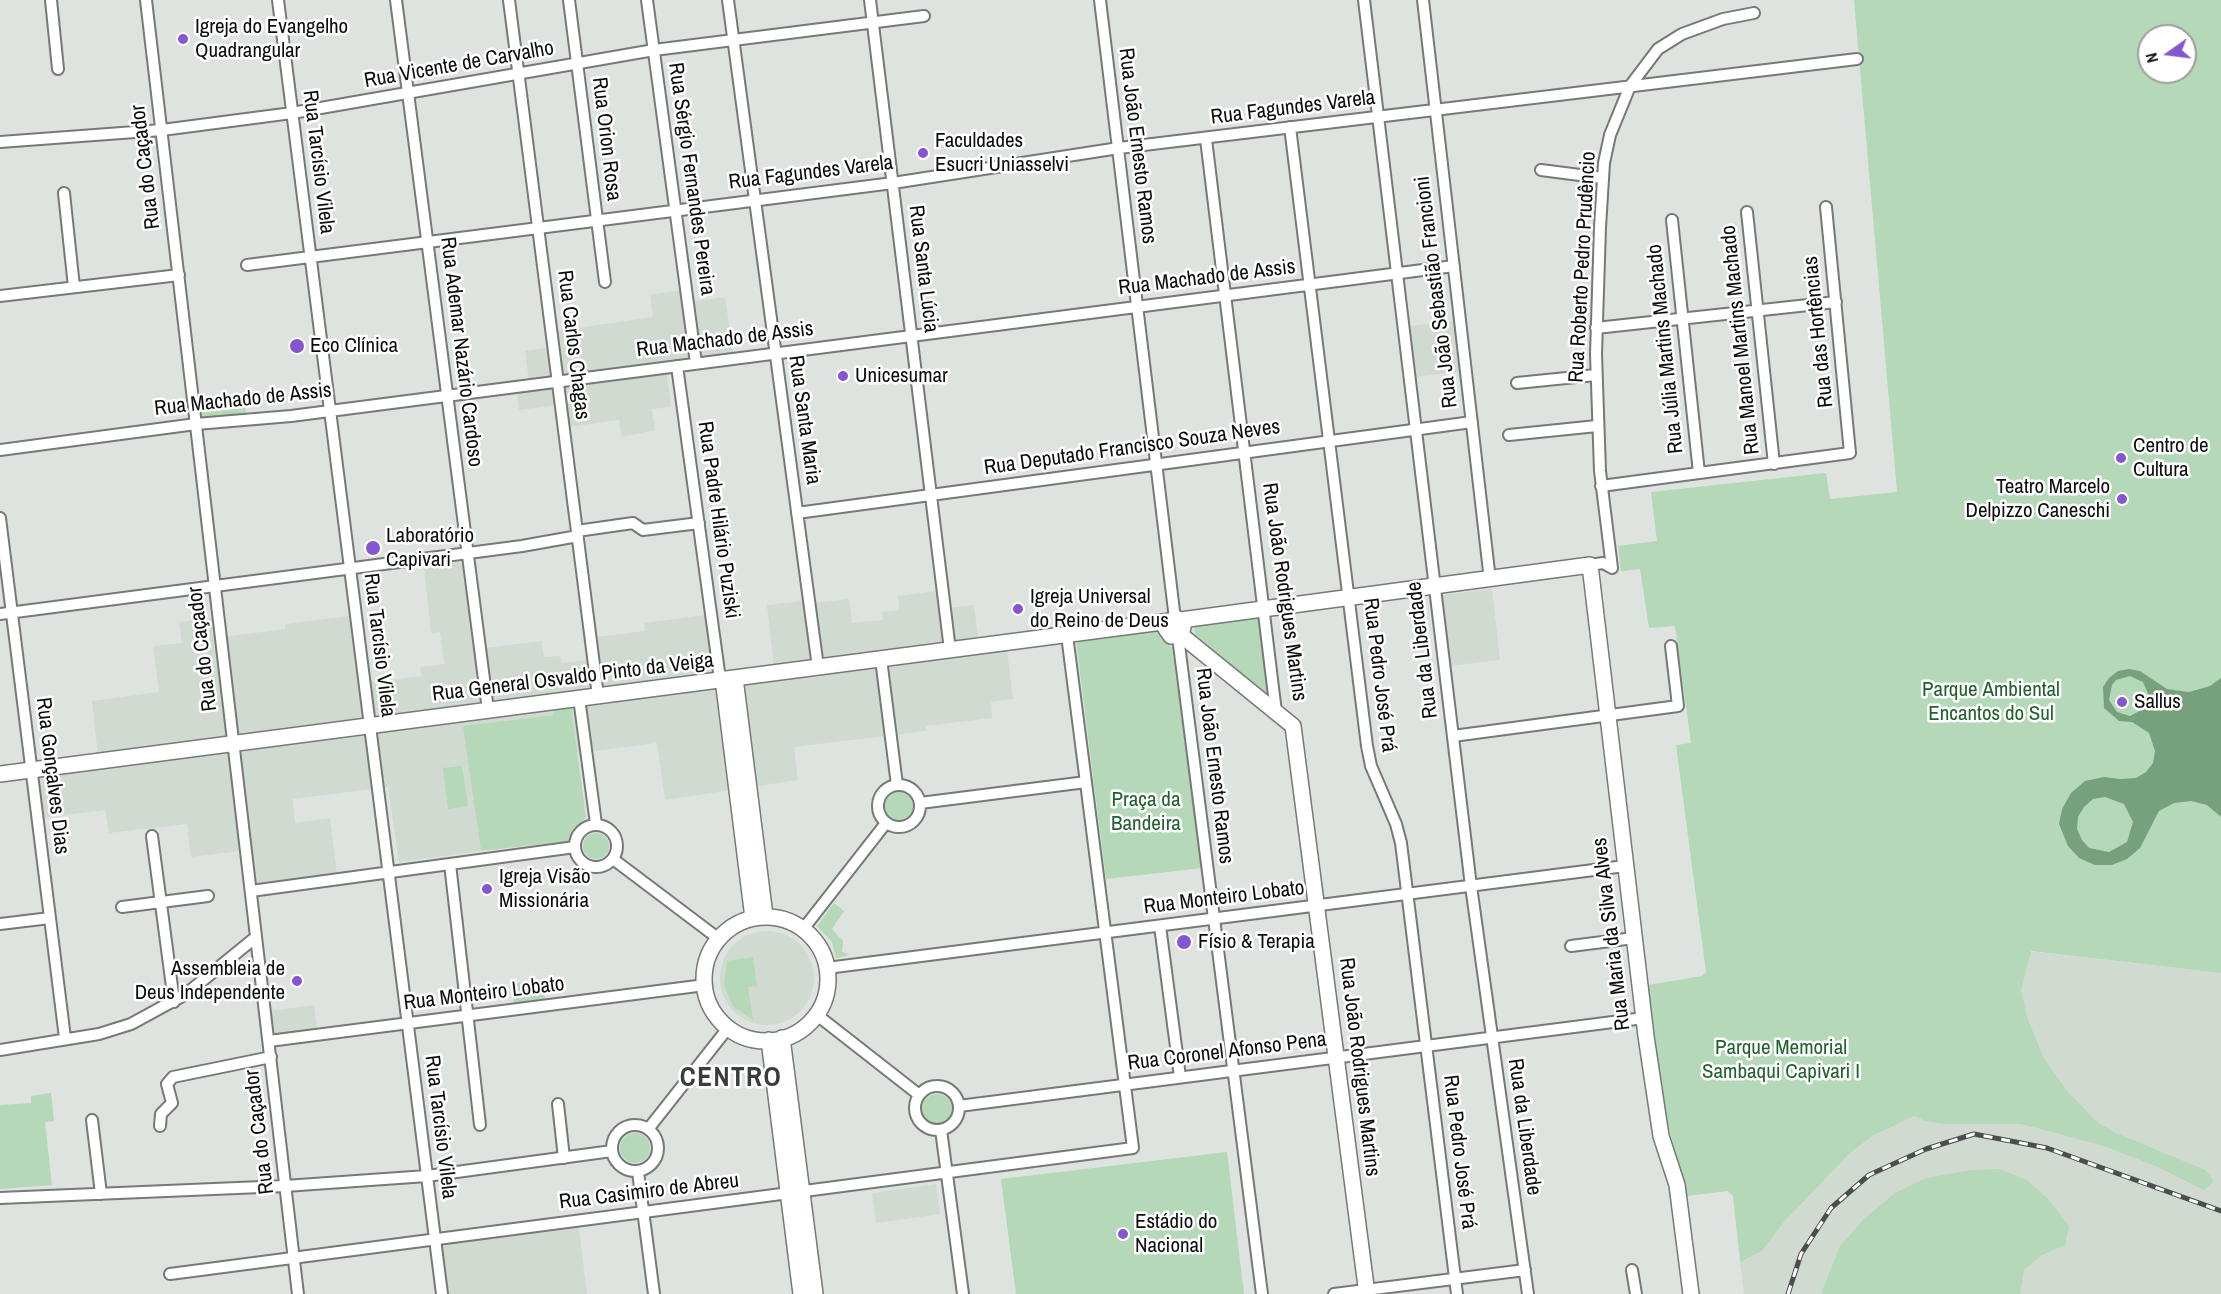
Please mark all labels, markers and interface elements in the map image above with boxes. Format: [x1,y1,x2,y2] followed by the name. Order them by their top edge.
[195,14,348,64] place label: Igreja do Evangelho Quadrangular
[2137,24,2197,84] north arrow
[176,32,190,46] marker: Igreja do Evangelho Quadrangular
[362,36,556,94] street label: Rua Vicente de Carvalho
[1112,47,1162,245] street label: Rua João Ernesto Ramos
[2140,51,2163,65] text: N
[662,61,720,297] street label: Rua Sérgio Fernandes Pereira
[586,76,626,202] street label: Rua Orion Rosa
[1209,85,1377,131] street label: Rua Fagundes Varela
[297,89,339,235] street label: Rua Tarcísio Vilela
[126,103,166,231] street label: Rua do Caçador
[935,128,1069,178] place label: Faculdades Esucri Uniasselvi
[916,146,930,160] marker: Faculdades Esucri Uniasselvi
[727,150,895,196] street label: Rua Fagundes Varela
[1564,151,1602,383] street label: Rua Roberto Pedro Prudêncio
[1410,175,1464,409] street label: Rua João Sebastião Francioni
[903,204,943,334] street label: Rua Santa Lúcia
[1716,224,1766,456] street label: Rua Manoel Martins Machado
[434,236,488,468] street label: Rua Ademar Nazário Cardoso
[1642,243,1690,455] street label: Rua Júlia Martins Machado
[1117,255,1297,301] street label: Rua Machado de Assis
[1799,255,1839,409] street label: Rua das Hortências
[551,269,595,421] street label: Rua Carlos Chagas
[635,317,815,363] street label: Rua Machado de Assis
[310,333,398,359] place label: Eco Clínica
[288,337,306,355] marker: Eco Clínica
[782,354,826,486] street label: Rua Santa Maria
[855,363,948,389] place label: Unicesumar
[836,369,850,383] marker: Unicesumar
[153,378,333,422] street label: Rua Machado de Assis
[982,415,1282,481] street label: Rua Deputado Francisco Souza Neves
[692,420,744,620] street label: Rua Padre Hilário Puziski
[2133,433,2209,483] place label: Centro de Cultura
[2114,451,2128,465] marker: Centro de Cultura
[1965,474,2110,524] place label: Teatro Marcelo Delpizzo Caneschi
[1256,481,1312,703] street label: Rua João Rodrigues Martins
[2115,492,2129,506] marker: Teatro Marcelo Delpizzo Caneschi
[386,523,474,573] place label: Laboratório Capivari
[364,539,382,557] marker: Laboratório Capivari
[358,572,400,718] street label: Rua Tarcísio Vilela
[1402,580,1444,720] street label: Rua da Liberdade
[1030,584,1169,634] place label: Igreja Universal do Reino de Deus
[183,585,223,713] street label: Rua do Caçador
[1357,597,1401,753] street label: Rua Pedro José Prá
[1011,602,1025,616] marker: Igreja Universal do Reino de Deus
[431,648,715,708] street label: Rua General Osvaldo Pinto da Veiga
[1189,667,1239,865] street label: Rua João Ernesto Ramos
[1922,677,2060,727] park label: Parque Ambiental Encantos do Sul
[2134,689,2181,715] place label: Sallus
[2115,695,2129,709] marker: Sallus
[30,696,74,856] street label: Rua Gonçalves Dias
[1111,787,1181,837] park label: Praça da Bandeira
[1588,836,1636,1032] street label: Rua Maria da Silva Alves
[499,864,591,914] place label: Igreja Visão Missionária
[1142,876,1306,920] street label: Rua Monteiro Lobato
[480,882,494,896] marker: Igreja Visão Missionária
[1198,929,1315,955] place label: Físio & Terapia
[1175,933,1193,951] marker: Físio & Terapia
[135,956,285,1006] place label: Assembleia de Deus Independente
[1333,956,1385,1178] street label: Rua João Rodrigues Martins
[402,972,566,1016] street label: Rua Monteiro Lobato
[290,974,304,988] marker: Assembleia de Deus Independente
[1126,1027,1328,1077] street label: Rua Coronel Afonso Pena
[1702,1035,1860,1085] park label: Parque Memorial Sambaqui Capivari I
[419,1054,461,1200] street label: Rua Tarcísio Vilela
[1502,1057,1546,1197] street label: Rua da Liberdade
[680,1063,782,1095] district label: CENTRO
[240,1068,280,1196] street label: Rua do Caçador
[1437,1074,1481,1230] street label: Rua Pedro José Prá
[558,1168,740,1216] street label: Rua Casimiro de Abreu
[1135,1209,1217,1259] place label: Estádio do Nacional
[1116,1227,1130,1241] marker: Estádio do Nacional

